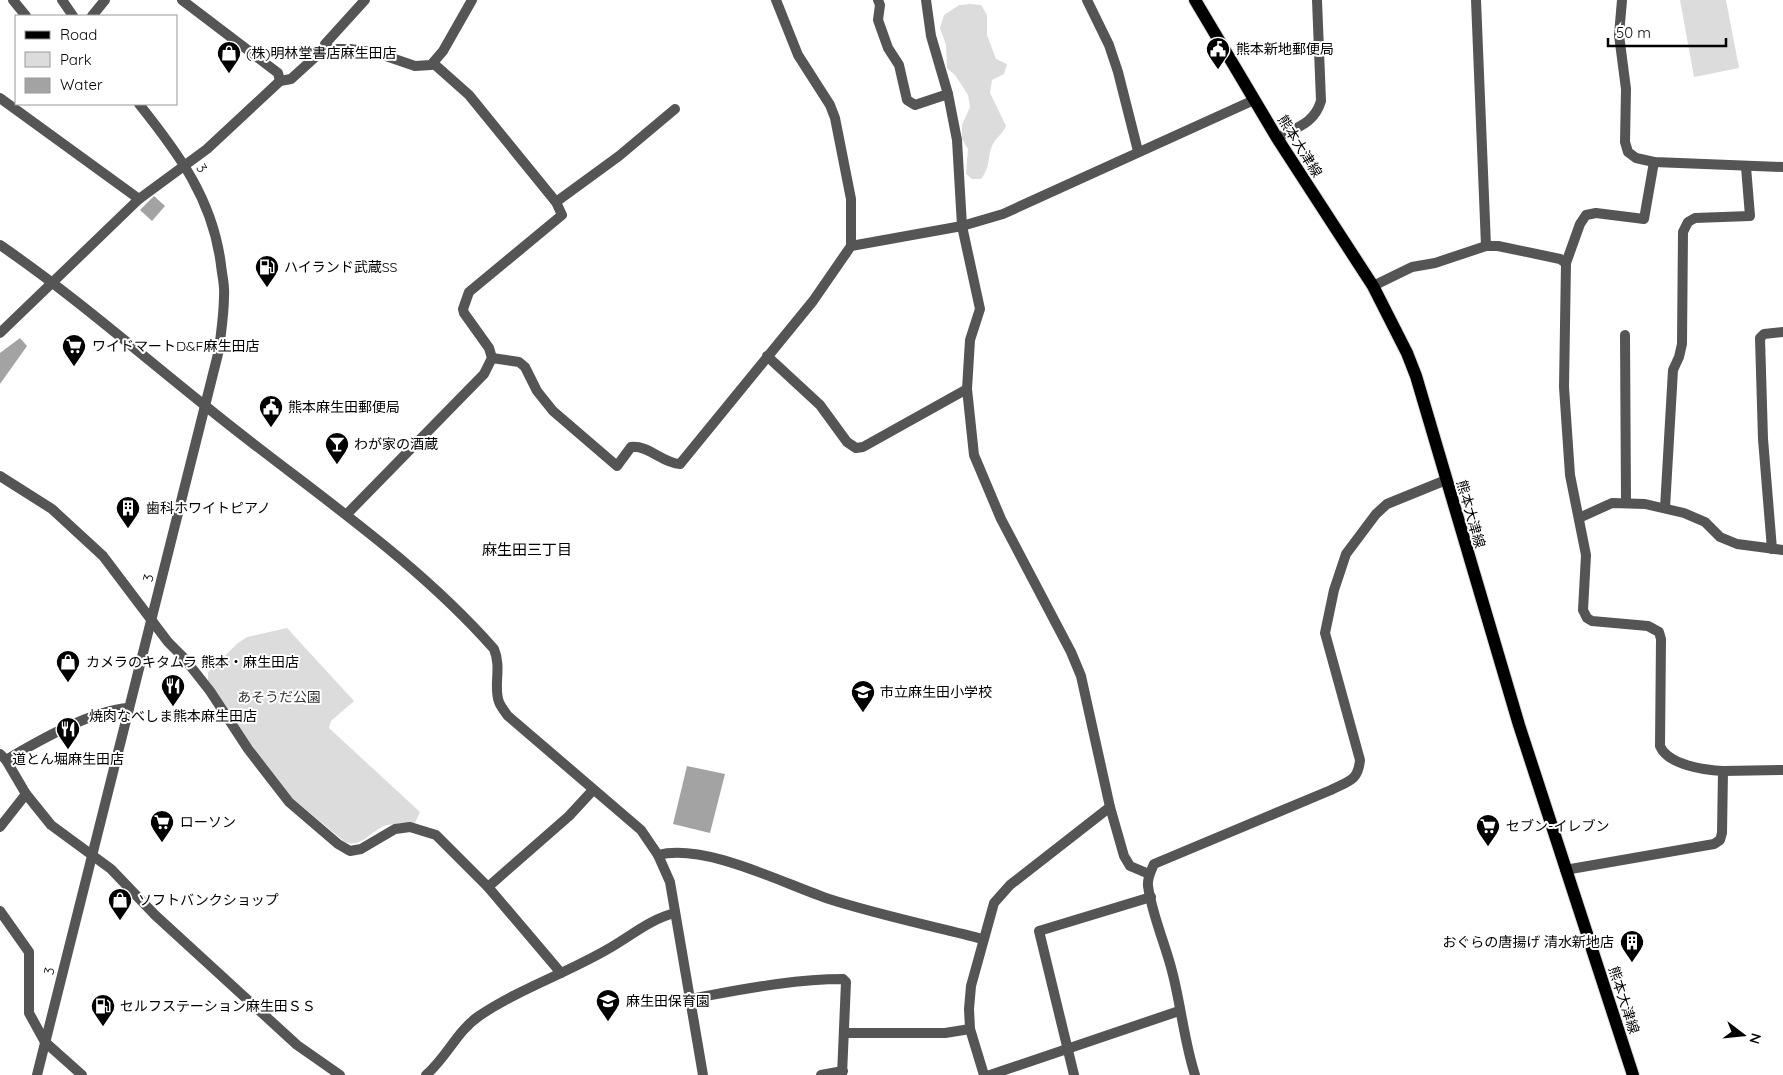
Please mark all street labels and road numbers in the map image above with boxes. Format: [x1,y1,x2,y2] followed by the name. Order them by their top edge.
[1274,112,1326,180] street label: 熊本大津線
[192,160,212,176] street label: 3
[1453,478,1489,550] street label: 熊本大津線
[138,572,158,584] street label: 3
[1605,964,1643,1036] street label: 熊本大津線
[39,965,59,977] street label: 3

